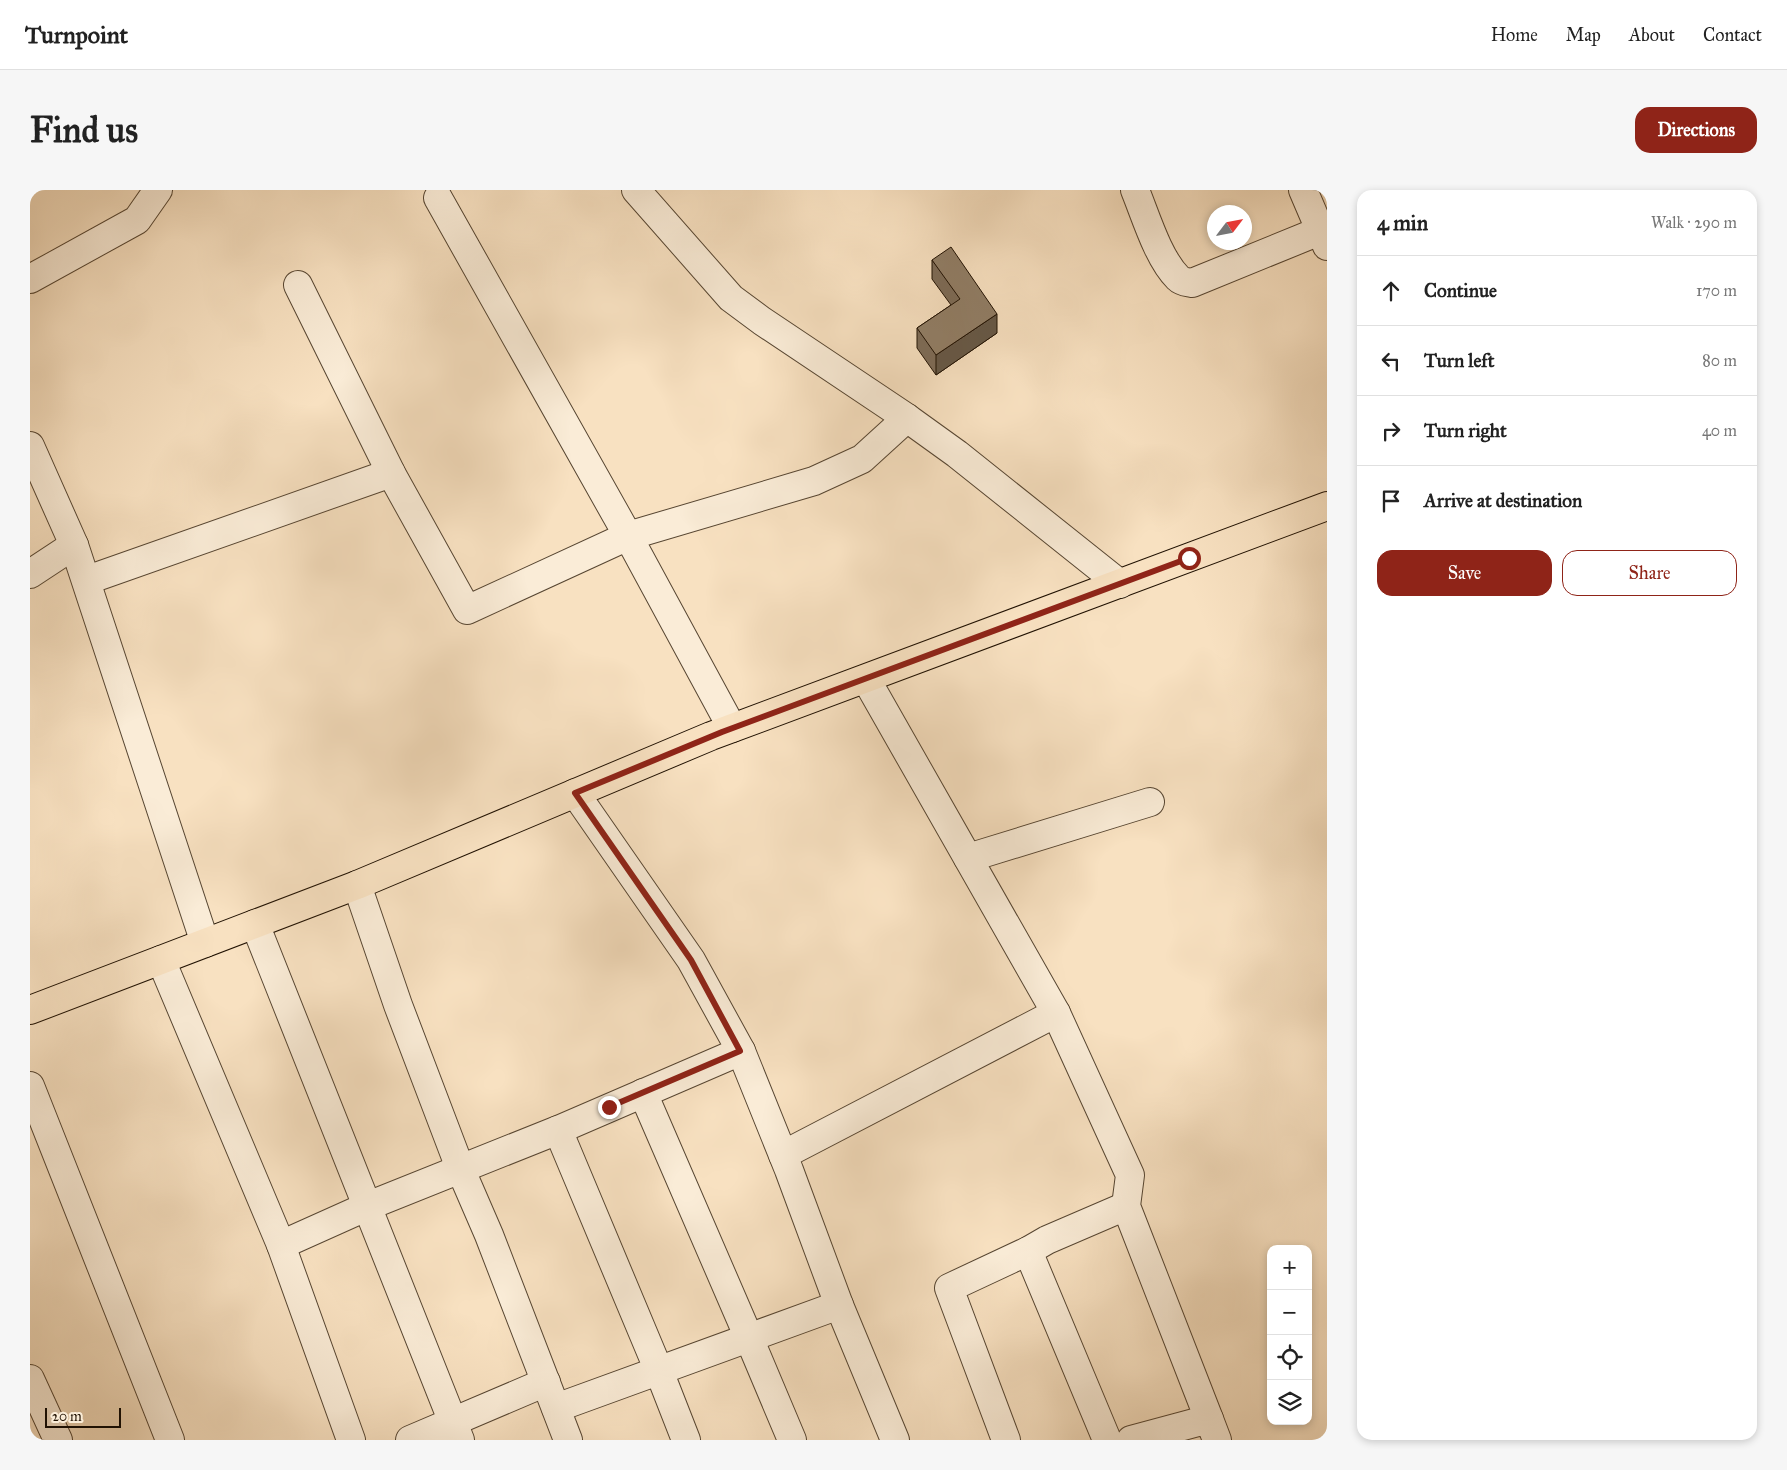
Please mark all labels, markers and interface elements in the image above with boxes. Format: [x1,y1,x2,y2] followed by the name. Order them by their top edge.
[25,20,128,50] text: Turnpoint
[1491,24,1538,46] text: Home
[1566,24,1601,46] text: Map
[1629,24,1675,46] text: About
[1703,24,1762,46] text: Contact
[1635,107,1757,153] button: Directions
[30,109,138,152] text: Find us
[1207,205,1252,250] north arrow
[1377,210,1428,236] text: 4 min
[1651,213,1737,232] text: Walk · 290 m
[1377,277,1405,305] icon: ahead
[1424,279,1497,302] text: Continue
[1696,281,1737,300] text: 170 m
[1377,347,1405,375] icon: left
[1424,349,1494,372] text: Turn left
[1702,351,1737,370] text: 80 m
[1377,417,1405,445] icon: right
[1424,419,1507,442] text: Turn right
[1702,421,1737,440] text: 40 m
[1377,487,1405,515] icon: arrive
[1424,489,1582,512] text: Arrive at destination
[1178,547,1201,570] route start
[1377,550,1552,596] button: Save
[1562,550,1737,596] button: Share
[598,1096,621,1119] route end
[1267,1245,1312,1425] map controls
[1267,1245,1312,1290] button: +
[1267,1290,1312,1335] button: −
[1267,1335,1312,1380] button: locate
[1267,1380,1312,1425] button: layers
[45,1405,121,1428] scale bar
[52,1408,82,1425] text: 20 m

